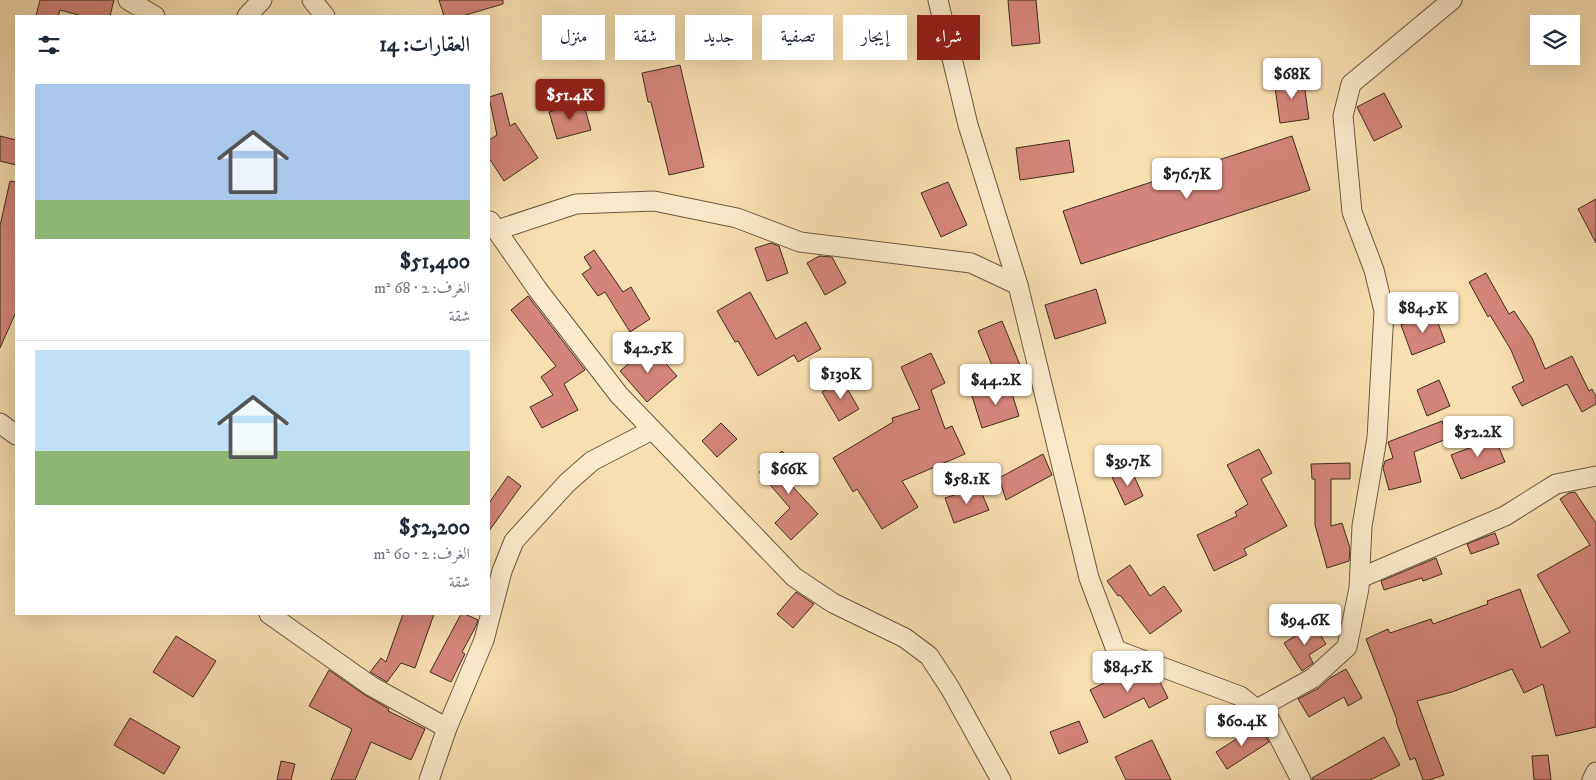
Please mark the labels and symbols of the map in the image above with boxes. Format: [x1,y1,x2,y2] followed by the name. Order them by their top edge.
[1262,58,1322,100] pin: $68K
[529,78,611,121] pin: $51.4K
[1146,158,1228,200] pin: $76.7K
[1382,292,1464,334] pin: $84.5K
[607,332,689,374] pin: $42.5K
[806,358,876,400] pin: $130K
[955,364,1037,406] pin: $44.2K
[1437,416,1519,458] pin: $52.2K
[1087,444,1169,487] pin: $39.7K
[759,452,819,495] pin: $66K
[926,462,1008,505] pin: $58.1K
[1264,604,1346,646] pin: $94.6K
[1087,650,1169,693] pin: $84.5K
[1201,704,1283,747] pin: $60.4K

